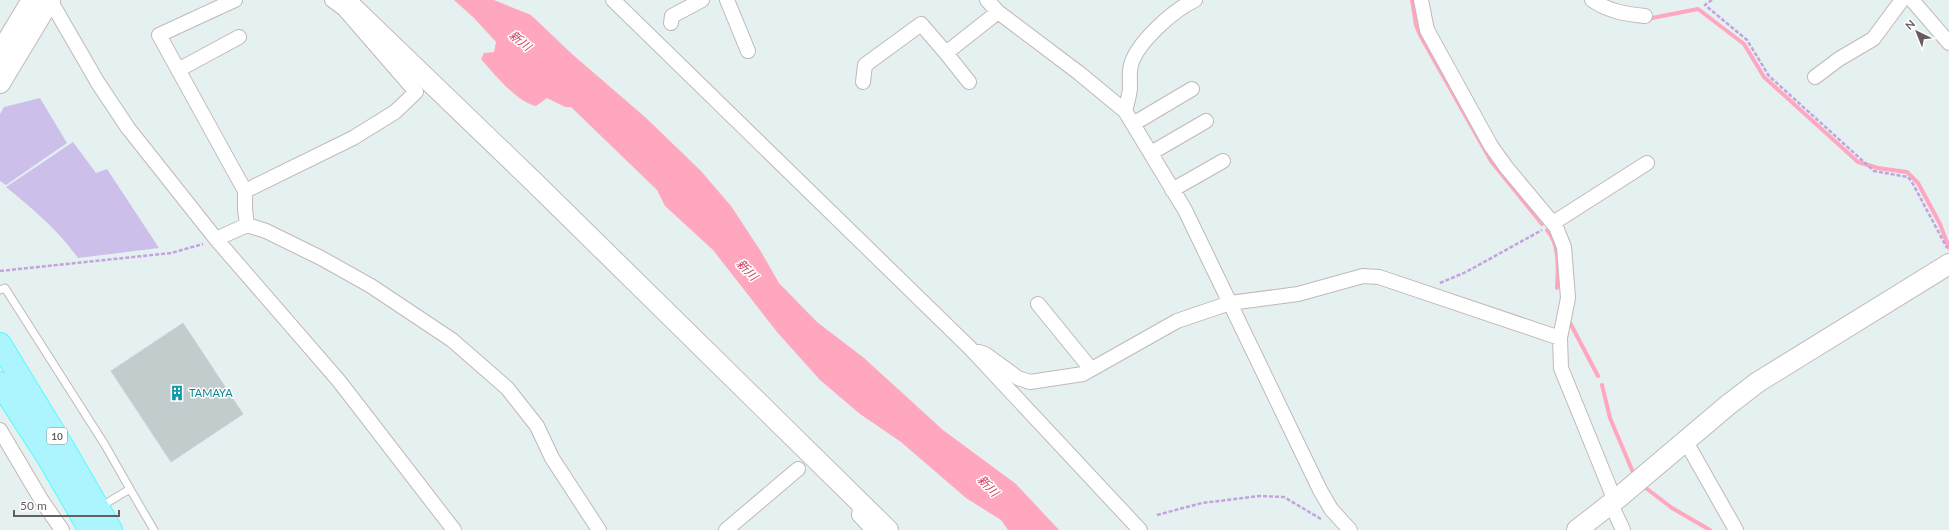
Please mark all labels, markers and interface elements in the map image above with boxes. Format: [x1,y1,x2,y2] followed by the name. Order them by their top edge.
[1897,12,1937,52] north arrow
[1902,17,1917,32] text: N
[506,27,536,55] water label: 新川
[734,256,762,285] water label: 新川
[168,384,186,402] building icon: TAMAYA
[189,386,233,399] place label: TAMAYA
[47,428,67,444] road number: 10
[975,472,1003,501] water label: 新川
[14,492,119,518] scale bar
[20,498,47,513] text: 50 m

